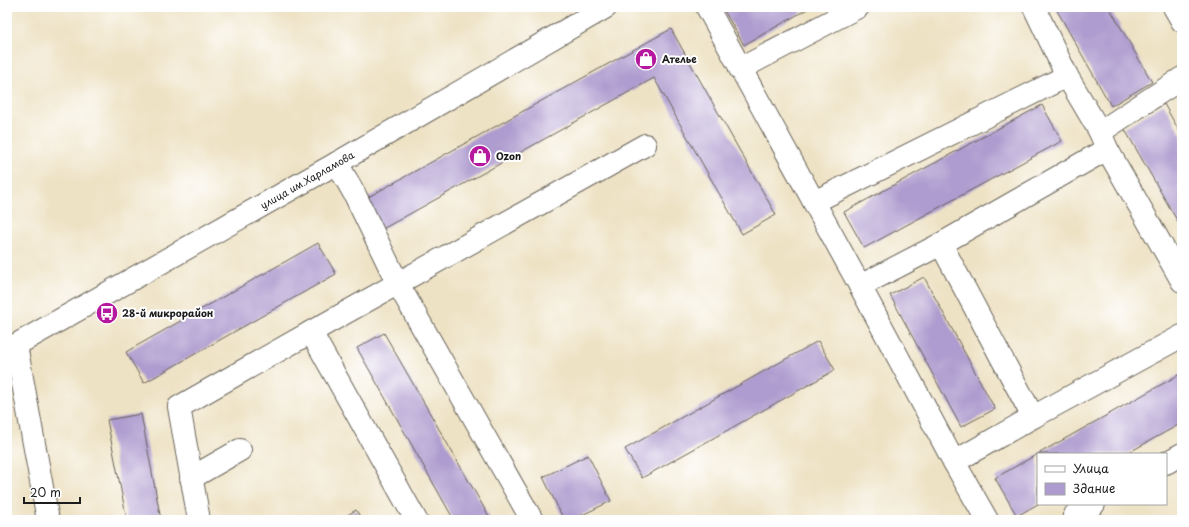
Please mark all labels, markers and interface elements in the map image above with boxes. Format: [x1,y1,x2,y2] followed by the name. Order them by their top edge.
[633,46,659,72] shop icon: Ателье
[662,51,697,66] place label: Ателье
[467,143,493,169] shop icon: Ozon
[257,146,357,212] street label: улица им.Харламова
[496,148,521,163] place label: Ozon
[94,300,120,326] bus stop icon: 28-й микрорайон
[122,305,214,320] place label: 28-й микрорайон
[1037,453,1167,505] legend
[1073,459,1109,477] text: Улица
[24,479,80,505] scale bar
[1073,479,1115,497] text: Здание
[30,483,61,501] text: 20 m

